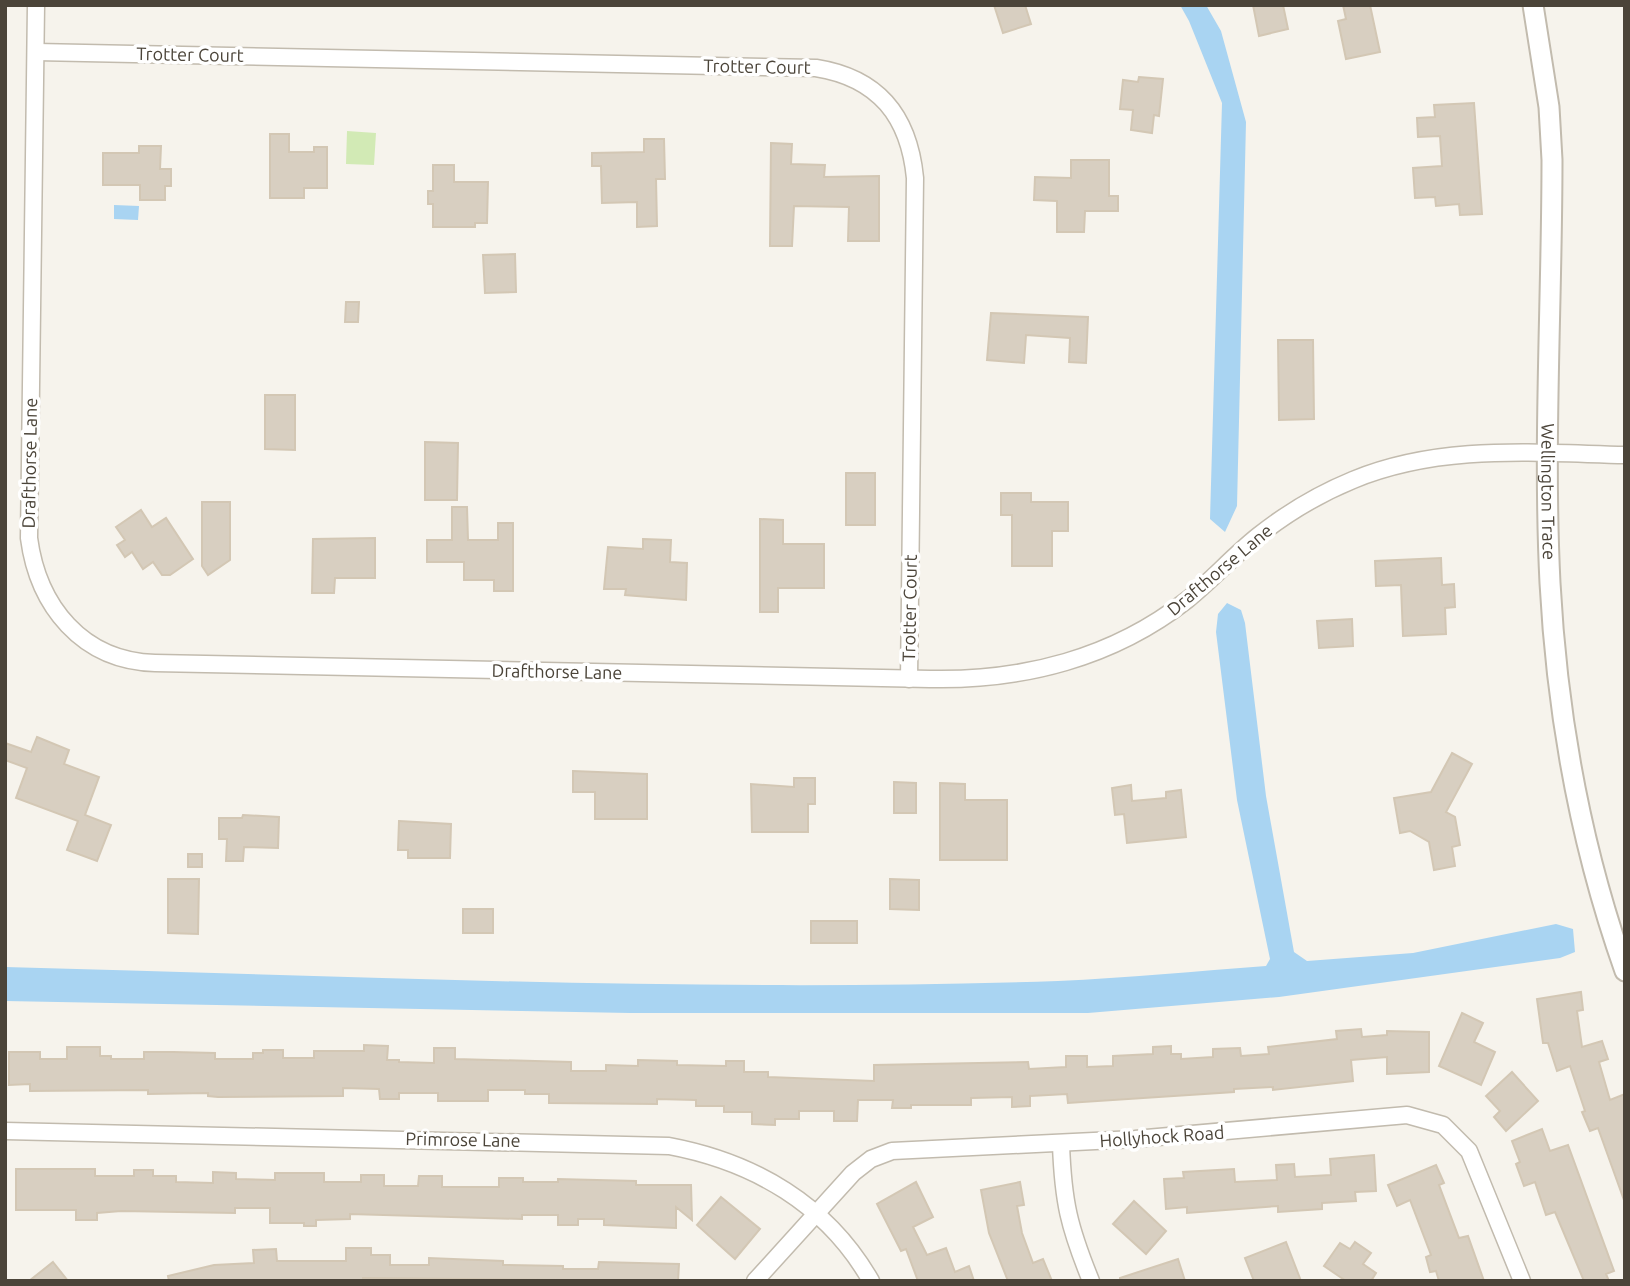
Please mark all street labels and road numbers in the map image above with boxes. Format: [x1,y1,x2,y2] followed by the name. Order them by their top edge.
[136,43,244,65] street label: Trotter Court
[703,55,811,77] street label: Trotter Court
[18,397,40,529] street label: Drafthorse Lane
[1538,423,1560,560] street label: Wellington Trace
[1163,520,1276,619] street label: Drafthorse Lane
[898,554,920,662] street label: Trotter Court
[491,660,623,682] street label: Drafthorse Lane
[1099,1122,1225,1150] street label: Hollyhock Road
[405,1128,521,1150] street label: Primrose Lane

